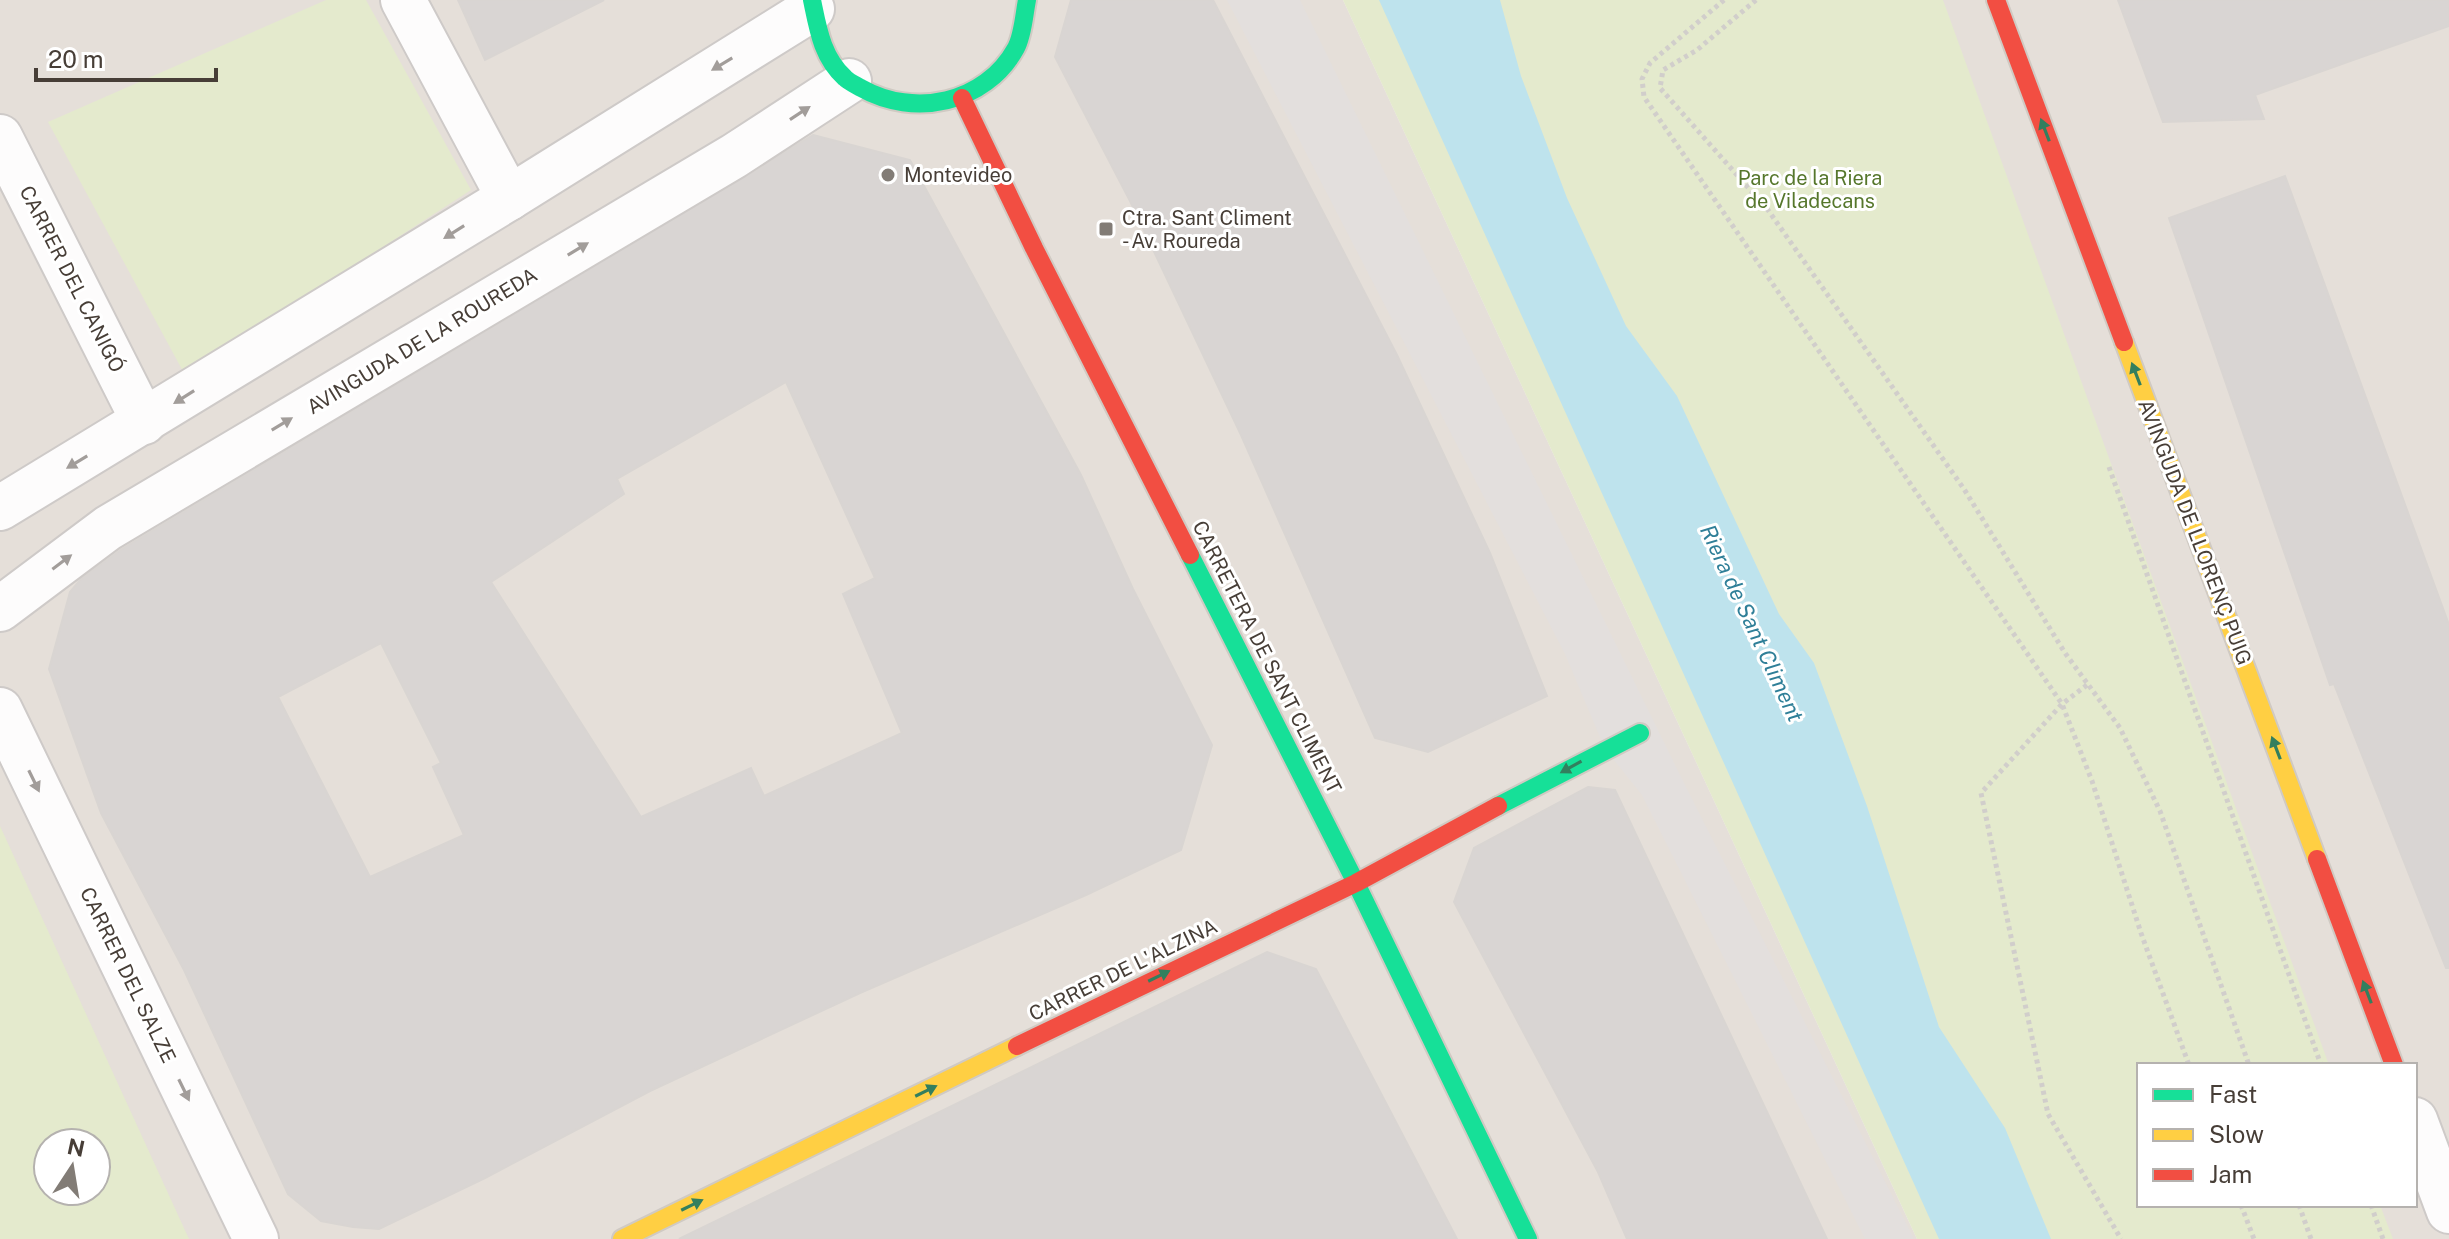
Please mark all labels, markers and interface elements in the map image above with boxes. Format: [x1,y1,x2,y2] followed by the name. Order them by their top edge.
[36,32,216,82] scale bar
[48,45,104,73] text: 20 m
[710,56,733,71] one-way arrow
[789,106,811,121] one-way arrow
[2038,118,2051,142] one-way arrow
[904,163,1012,187] place label: Montevideo
[879,166,897,184] marker: Montevideo
[1738,166,1882,213] park label: Parc de la Riera de Viladecans
[14,181,130,376] street label: CARRER DEL CANIGÓ
[1122,206,1292,253] place label: Ctra. Sant Climent - Av. Roureda
[1097,220,1115,238] marker: Ctra. Sant Climent - Av. Roureda
[443,224,465,238] one-way arrow
[567,242,589,256] one-way arrow
[302,263,542,419] street label: AVINGUDA DE LA ROUREDA
[2129,362,2142,386] one-way arrow
[173,389,196,404] one-way arrow
[2133,396,2257,668] street label: AVINGUDA DE LLORENÇ PUIG
[271,418,294,432] one-way arrow
[66,455,88,469] one-way arrow
[1188,517,1347,798] street label: CARRETERA DE SANT CLIMENT
[1695,520,1809,726] water label: Riera de Sant Climent
[52,555,73,571] one-way arrow
[2269,736,2282,760] one-way arrow
[1559,761,1582,774] one-way arrow
[27,769,41,792] one-way arrow
[75,883,181,1067] street label: CARRER DEL SALZE
[1025,914,1221,1026] street label: CARRER DE L'ALZINA
[1148,970,1171,983] one-way arrow
[2360,980,2373,1004] one-way arrow
[2137,1063,2417,1207] legend
[177,1079,191,1102] one-way arrow
[2209,1080,2257,1108] text: Fast
[914,1084,937,1097] one-way arrow
[2209,1120,2264,1148] text: Slow
[32,1127,112,1207] north arrow
[65,1133,87,1162] text: N
[2209,1160,2252,1188] text: Jam
[681,1198,704,1212] one-way arrow

